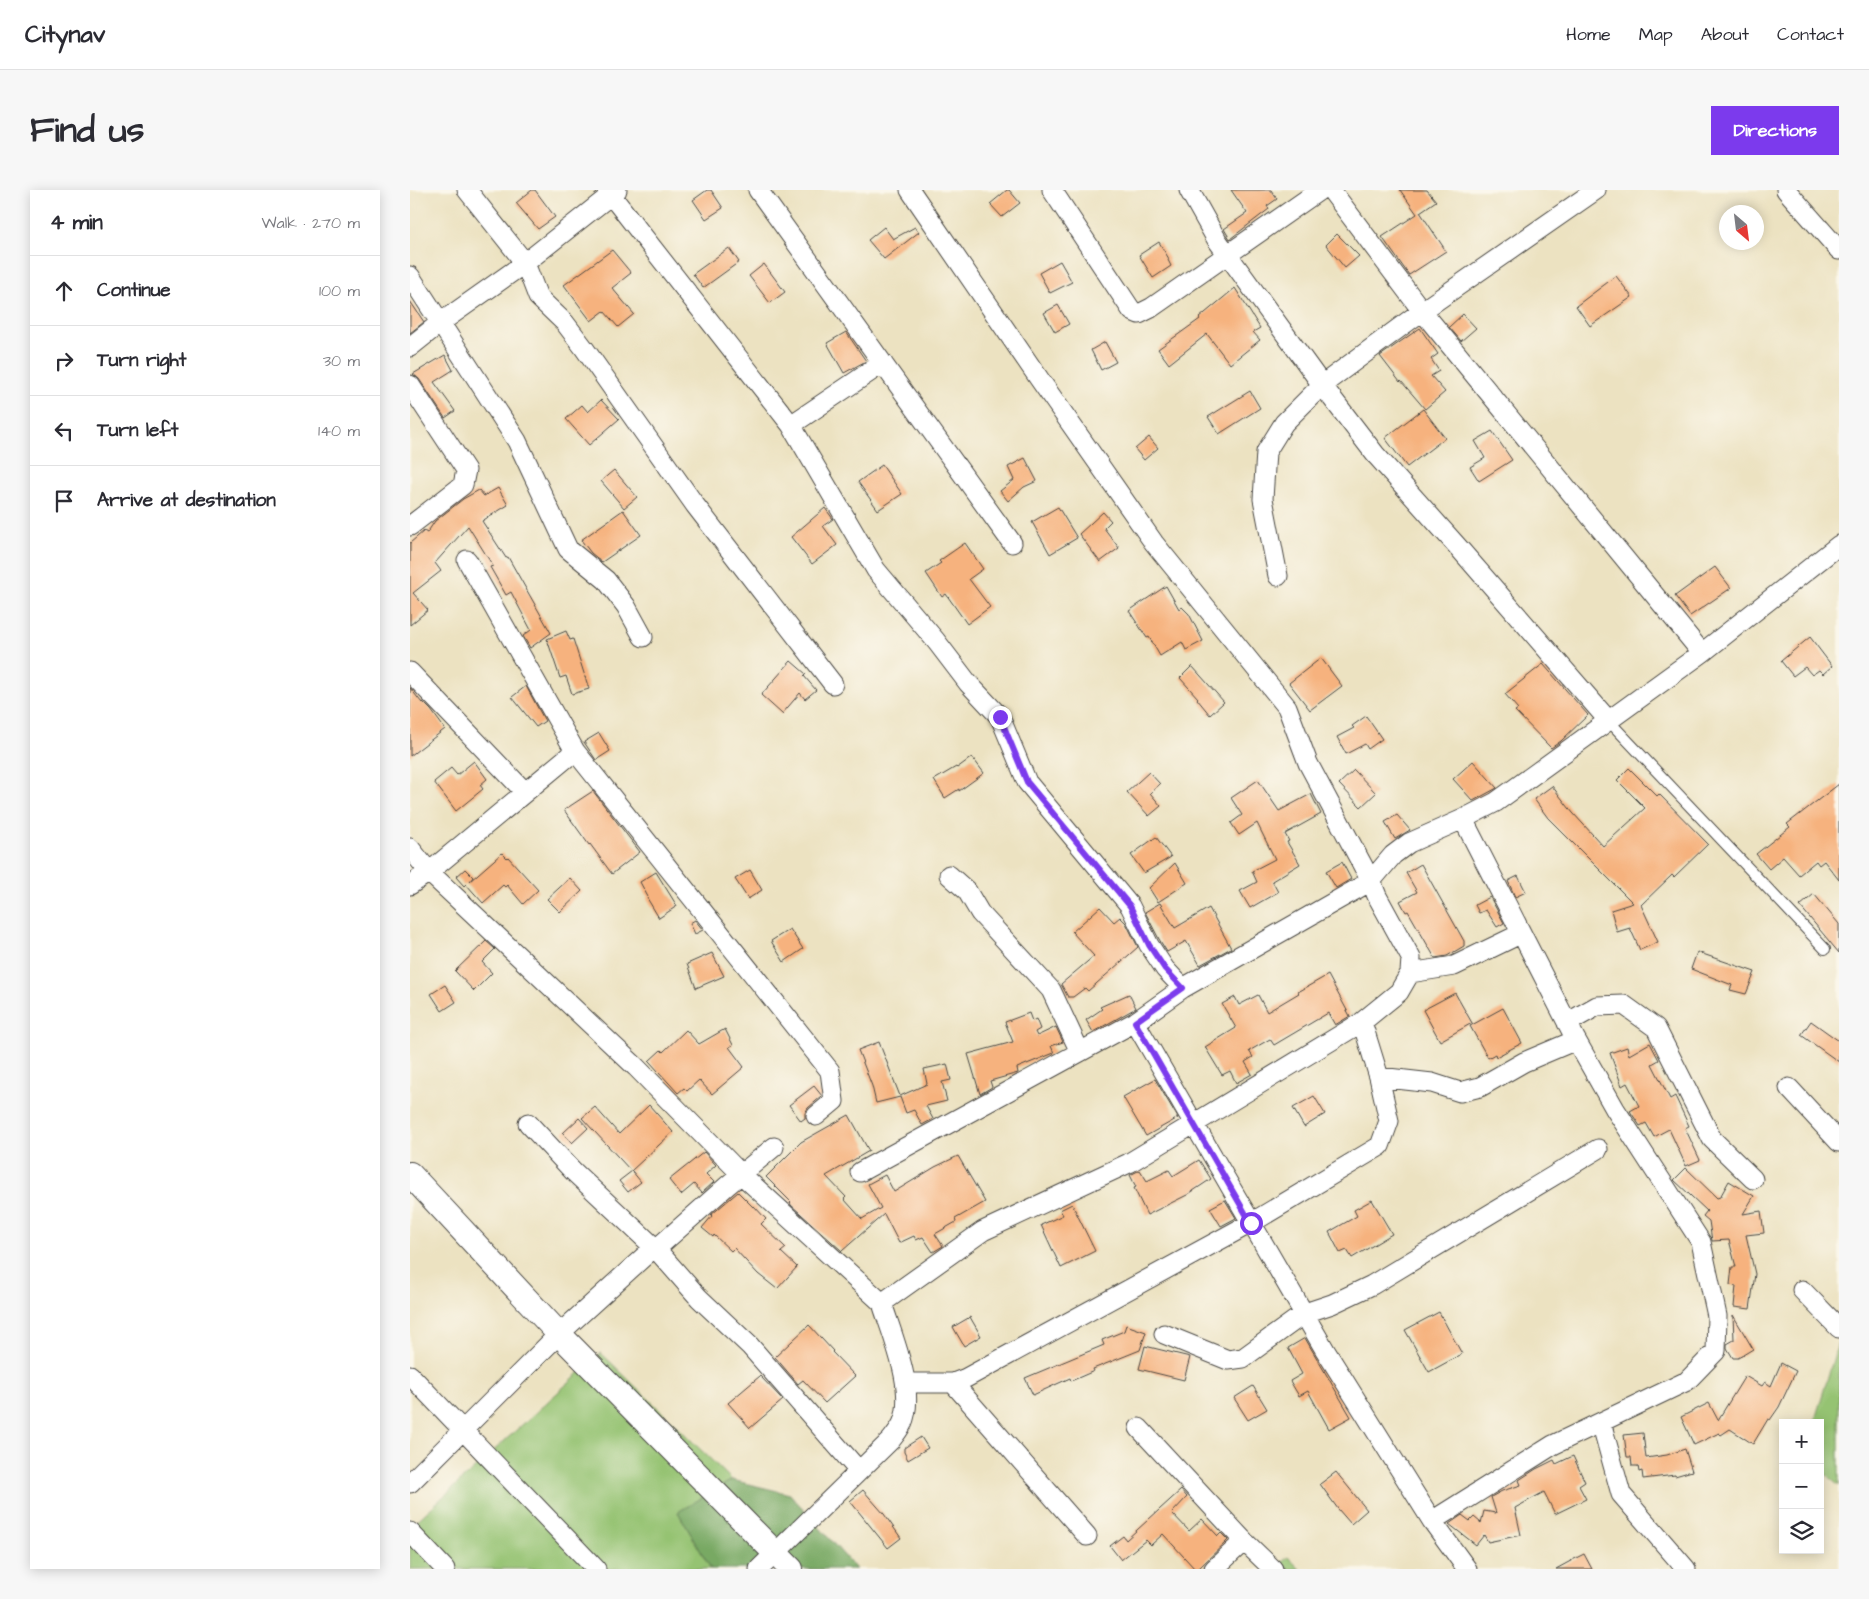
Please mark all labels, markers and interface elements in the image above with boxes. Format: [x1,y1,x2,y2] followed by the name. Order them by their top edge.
[25,18,105,52] text: Citynav
[1566,22,1611,47] text: Home
[1639,22,1673,47] text: Map
[1701,22,1749,47] text: About
[1777,22,1844,47] text: Contact
[30,106,144,155] text: Find us
[1711,106,1839,155] button: Directions
[1719,205,1764,250] north arrow
[50,208,103,237] text: 4 min
[261,212,360,234] text: Walk · 270 m
[50,277,78,305] icon: ahead
[97,277,171,304] text: Continue
[319,280,360,302] text: 100 m
[50,347,78,375] icon: right
[97,347,186,374] text: Turn right
[323,350,360,372] text: 30 m
[50,417,78,445] icon: left
[97,417,178,444] text: Turn left
[318,420,360,442] text: 140 m
[50,487,78,515] icon: arrive
[97,487,276,514] text: Arrive at destination
[989,706,1012,729] route end
[1240,1212,1263,1235] route start
[1779,1419,1824,1554] map controls
[1779,1419,1824,1464] button: +
[1779,1464,1824,1509] button: −
[1779,1509,1824,1554] button: layers

